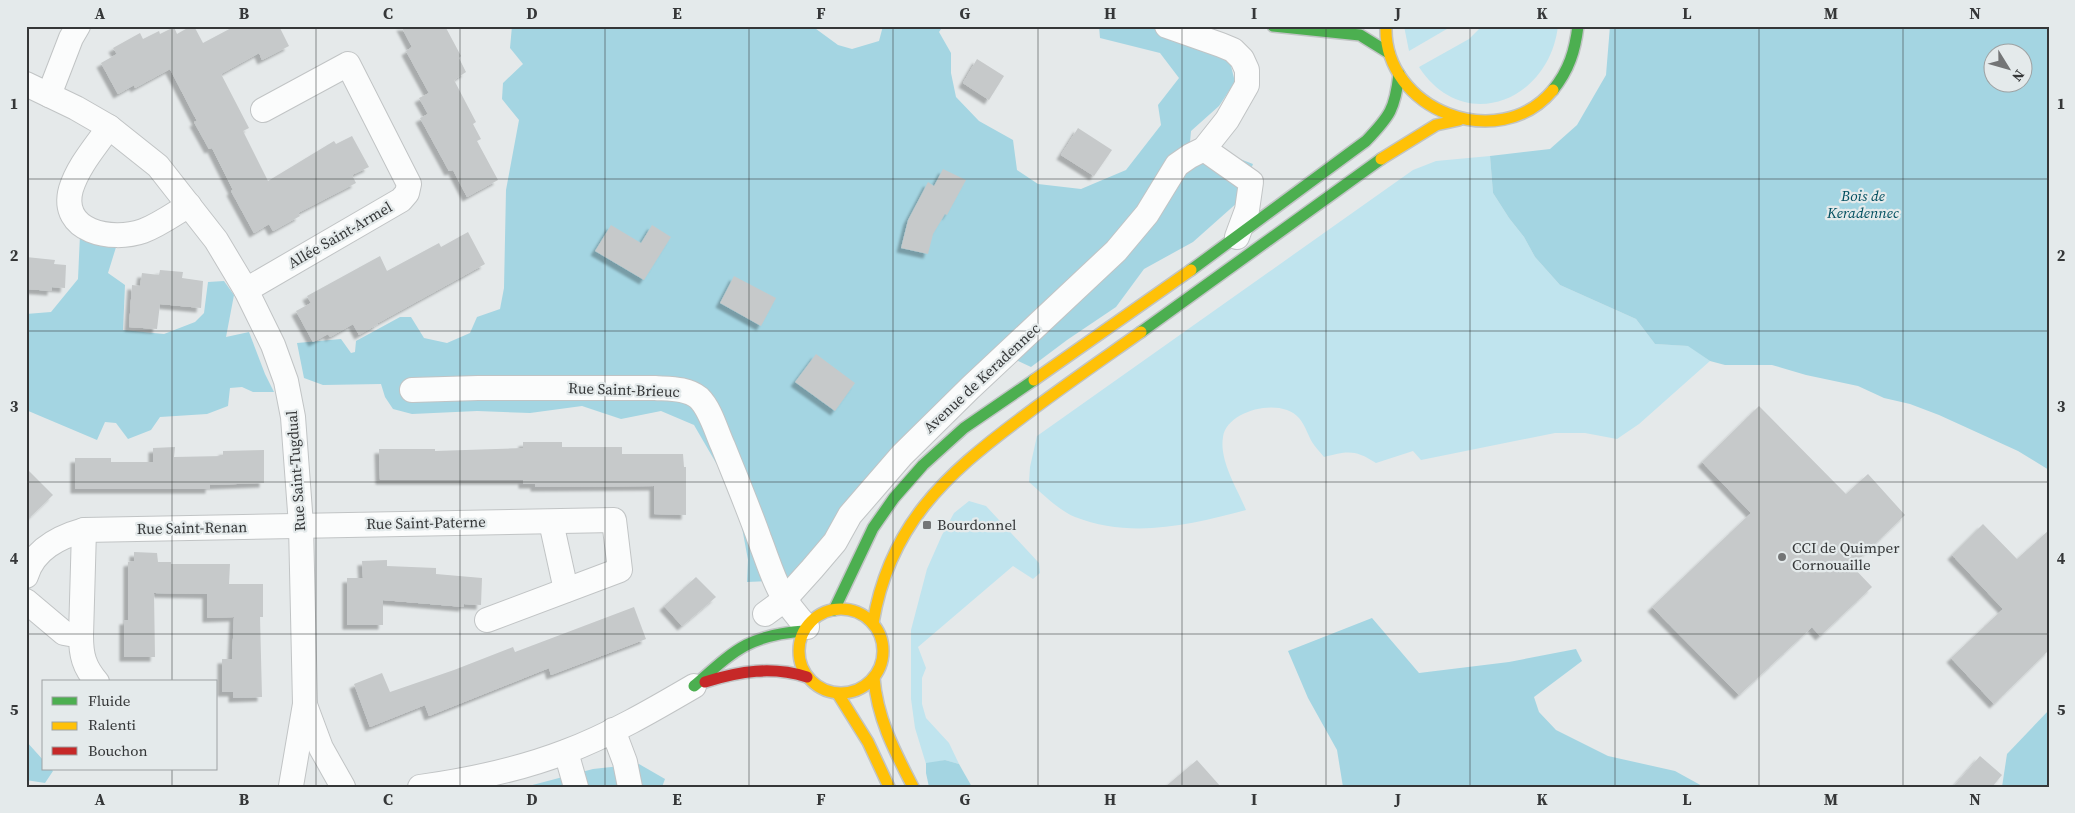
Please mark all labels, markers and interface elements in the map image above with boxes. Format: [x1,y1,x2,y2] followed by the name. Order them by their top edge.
[95,2,106,24] text: A
[239,2,250,24] text: B
[383,2,393,24] text: C
[526,2,538,24] text: D
[672,2,682,24] text: E
[816,2,826,24] text: F
[960,2,971,24] text: G
[1104,2,1116,24] text: H
[1251,2,1257,24] text: I
[1394,2,1401,24] text: J
[1536,2,1548,24] text: K
[1682,2,1692,24] text: L
[1824,2,1838,24] text: M
[1969,2,1981,24] text: N
[1982,42,2032,92] north arrow
[2007,66,2029,86] text: N
[10,92,18,114] text: 1
[2057,92,2065,114] text: 1
[1826,185,1900,223] park label: Bois de Keradennec
[284,196,396,273] street label: Allée Saint-Armel
[10,244,19,266] text: 2
[2057,244,2066,266] text: 2
[919,318,1045,437] street label: Avenue de Keradennec
[568,377,680,402] street label: Rue Saint-Brieuc
[10,395,19,417] text: 3
[2057,395,2066,417] text: 3
[281,409,310,532] street label: Rue Saint-Tugdual
[366,511,486,534] street label: Rue Saint-Paterne
[937,514,1017,535] place label: Bourdonnel
[136,516,248,539] street label: Rue Saint-Renan
[921,519,933,531] marker: Bourdonnel
[1792,537,1900,575] place label: CCI de Quimper Cornouaille
[10,547,19,569] text: 4
[2057,547,2066,569] text: 4
[1776,551,1788,563] marker: CCI de Quimper Cornouaille
[42,680,218,770] legend
[88,690,131,711] text: Fluide
[10,698,19,720] text: 5
[2057,698,2066,720] text: 5
[88,714,136,735] text: Ralenti
[88,740,148,761] text: Bouchon
[95,788,106,810] text: A
[239,788,250,810] text: B
[383,788,393,810] text: C
[526,788,538,810] text: D
[672,788,682,810] text: E
[816,788,826,810] text: F
[960,788,971,810] text: G
[1104,788,1116,810] text: H
[1251,788,1257,810] text: I
[1394,788,1401,810] text: J
[1536,788,1548,810] text: K
[1682,788,1692,810] text: L
[1824,788,1838,810] text: M
[1969,788,1981,810] text: N

